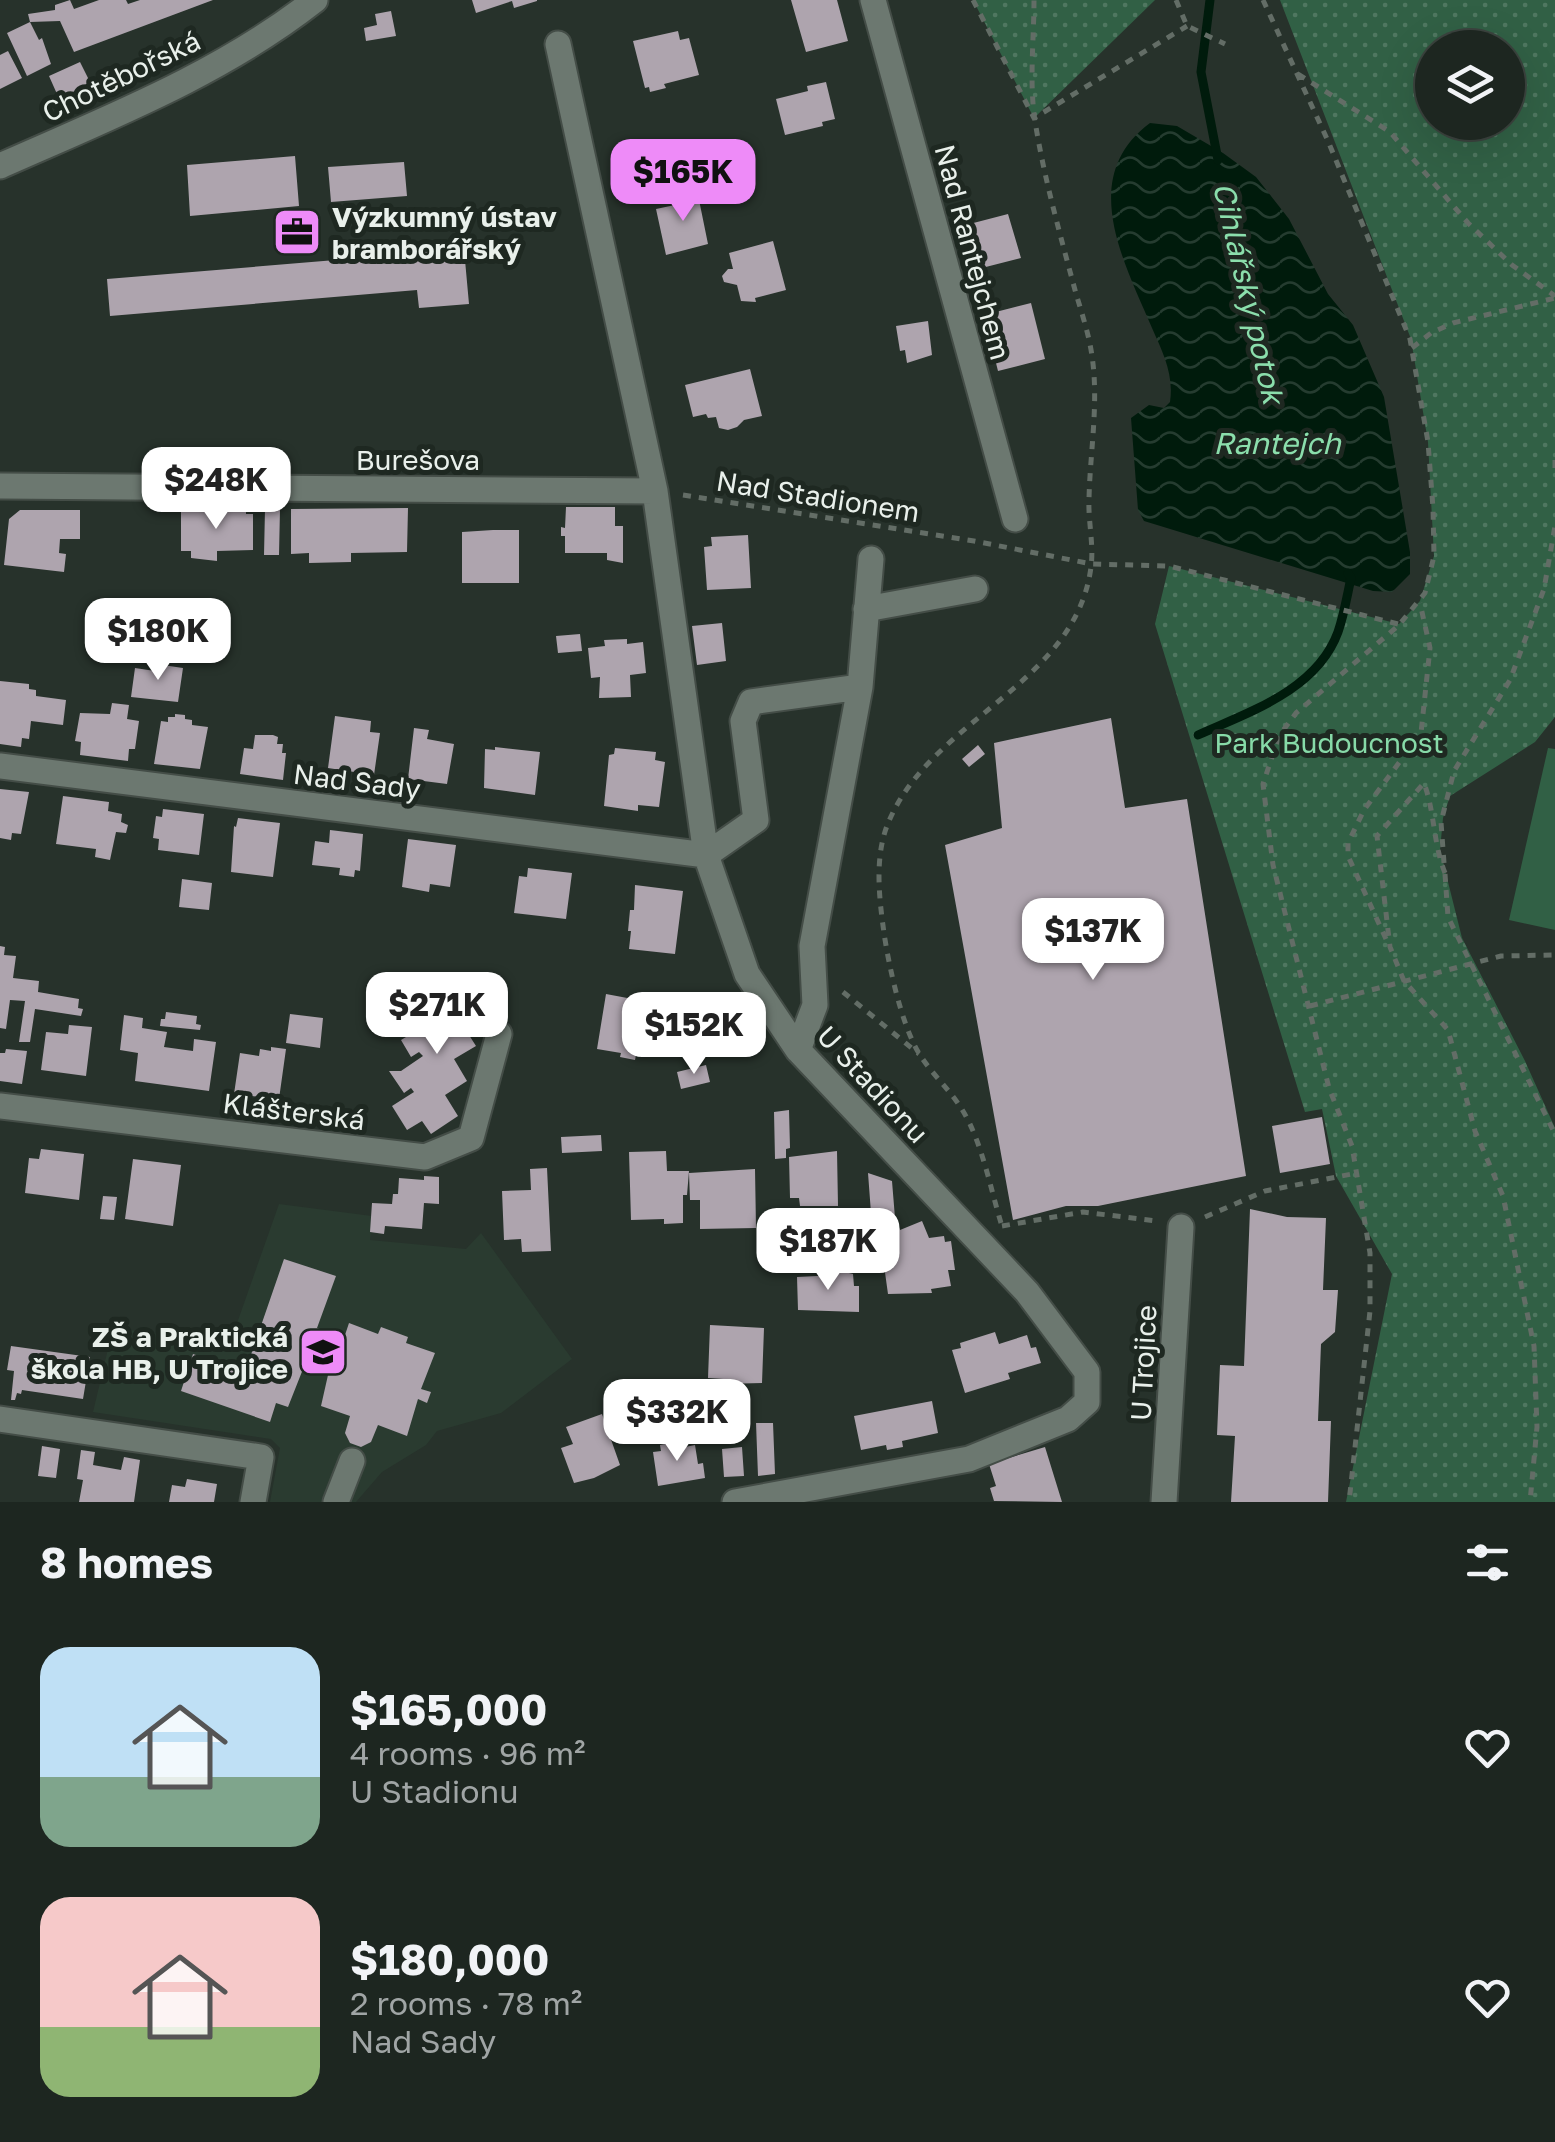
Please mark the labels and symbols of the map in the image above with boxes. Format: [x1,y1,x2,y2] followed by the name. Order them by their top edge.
[37,24,205,128] street label: Chotěbořská
[613,139,753,224] pin: $165K
[928,141,1018,363] street label: Nad Rantejchem
[1206,179,1293,410] water label: Cihlářský potok
[332,200,557,265] place label: Výzkumný ústav bramborářský
[271,206,323,258] office icon: Výzkumný ústav bramborářský
[1213,425,1342,461] water label: Rantejch
[356,443,480,476] street label: Burešova
[146,447,286,532] pin: $248K
[714,464,922,528] street label: Nad Stadionem
[88,598,228,683] pin: $180K
[1214,726,1444,759] park label: Park Budoucnost
[291,757,423,805] street label: Nad Sady
[1023,898,1163,983] pin: $137K
[367,972,507,1057] pin: $271K
[624,992,764,1077] pin: $152K
[811,1019,935,1149] street label: U Stadionu
[221,1086,367,1136] street label: Klášterská
[758,1208,898,1293] pin: $187K
[1123,1304,1163,1422] street label: U Trojice
[31,1320,288,1385] place label: ZŠ a Praktická škola HB, U Trojice
[297,1326,349,1378] school or university icon: ZŠ a Praktická škola HB, U Trojice
[607,1379,747,1464] pin: $332K

